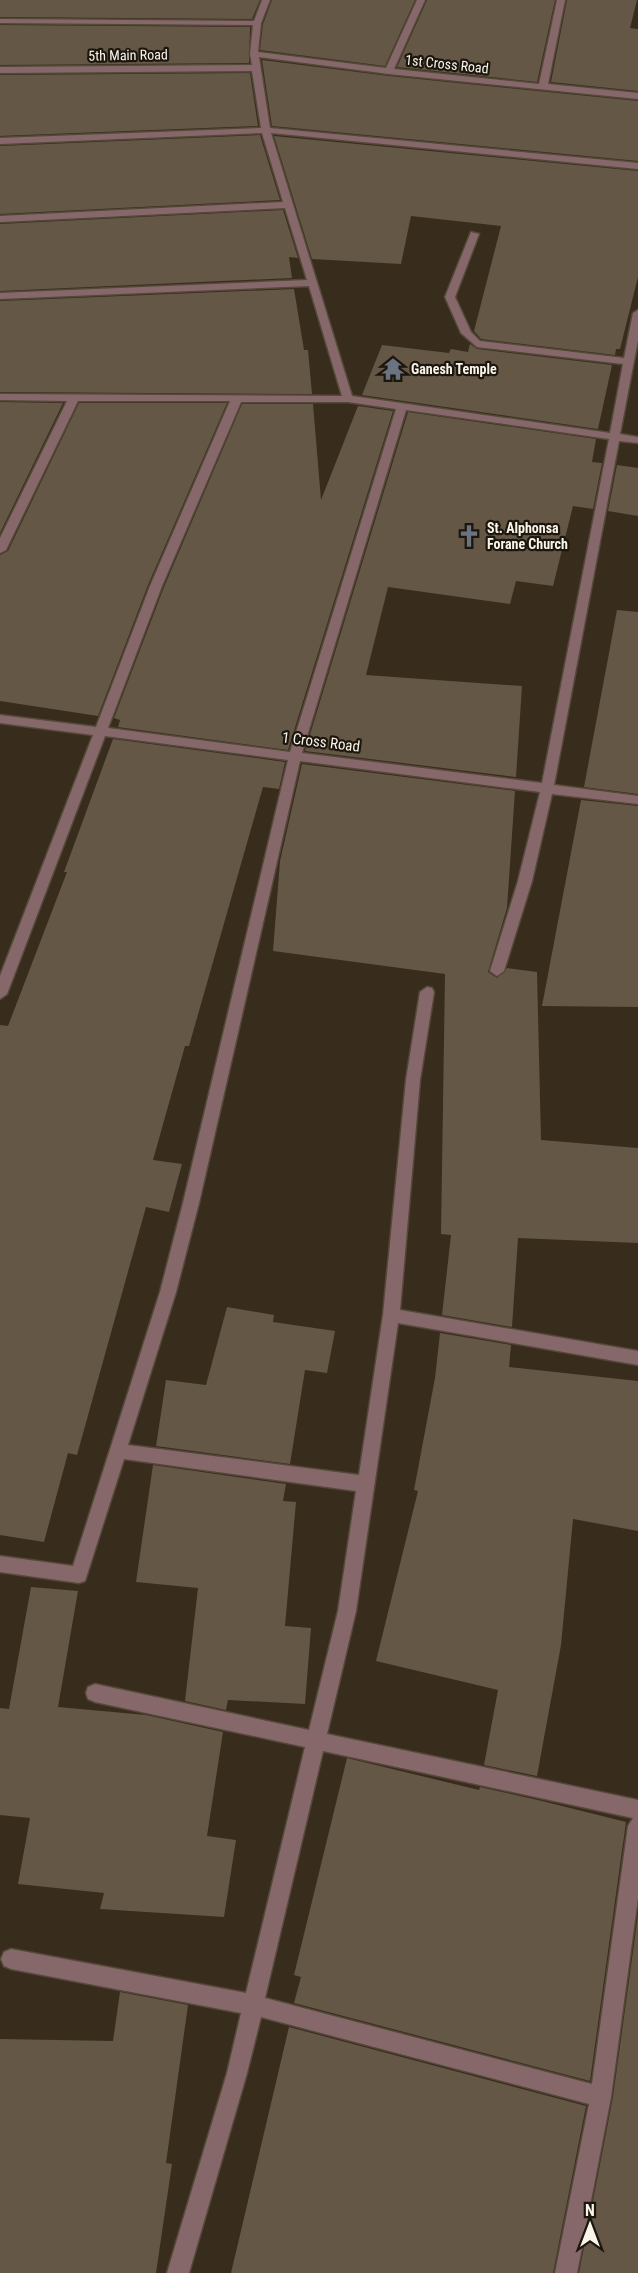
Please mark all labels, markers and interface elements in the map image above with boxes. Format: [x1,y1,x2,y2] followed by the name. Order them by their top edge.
[88,46,168,64] street label: 5th Main Road
[404,52,490,76] street label: 1st Cross Road
[380,356,406,382] temple icon: Ganesh Temple
[411,361,497,377] place label: Ganesh Temple
[487,520,568,552] place label: St. Alphonsa Forane Church
[456,523,482,549] church icon: St. Alphonsa Forane Church
[281,728,361,756] street label: 1 Cross Road
[560,2195,620,2255] north arrow
[585,2201,595,2220] text: N

